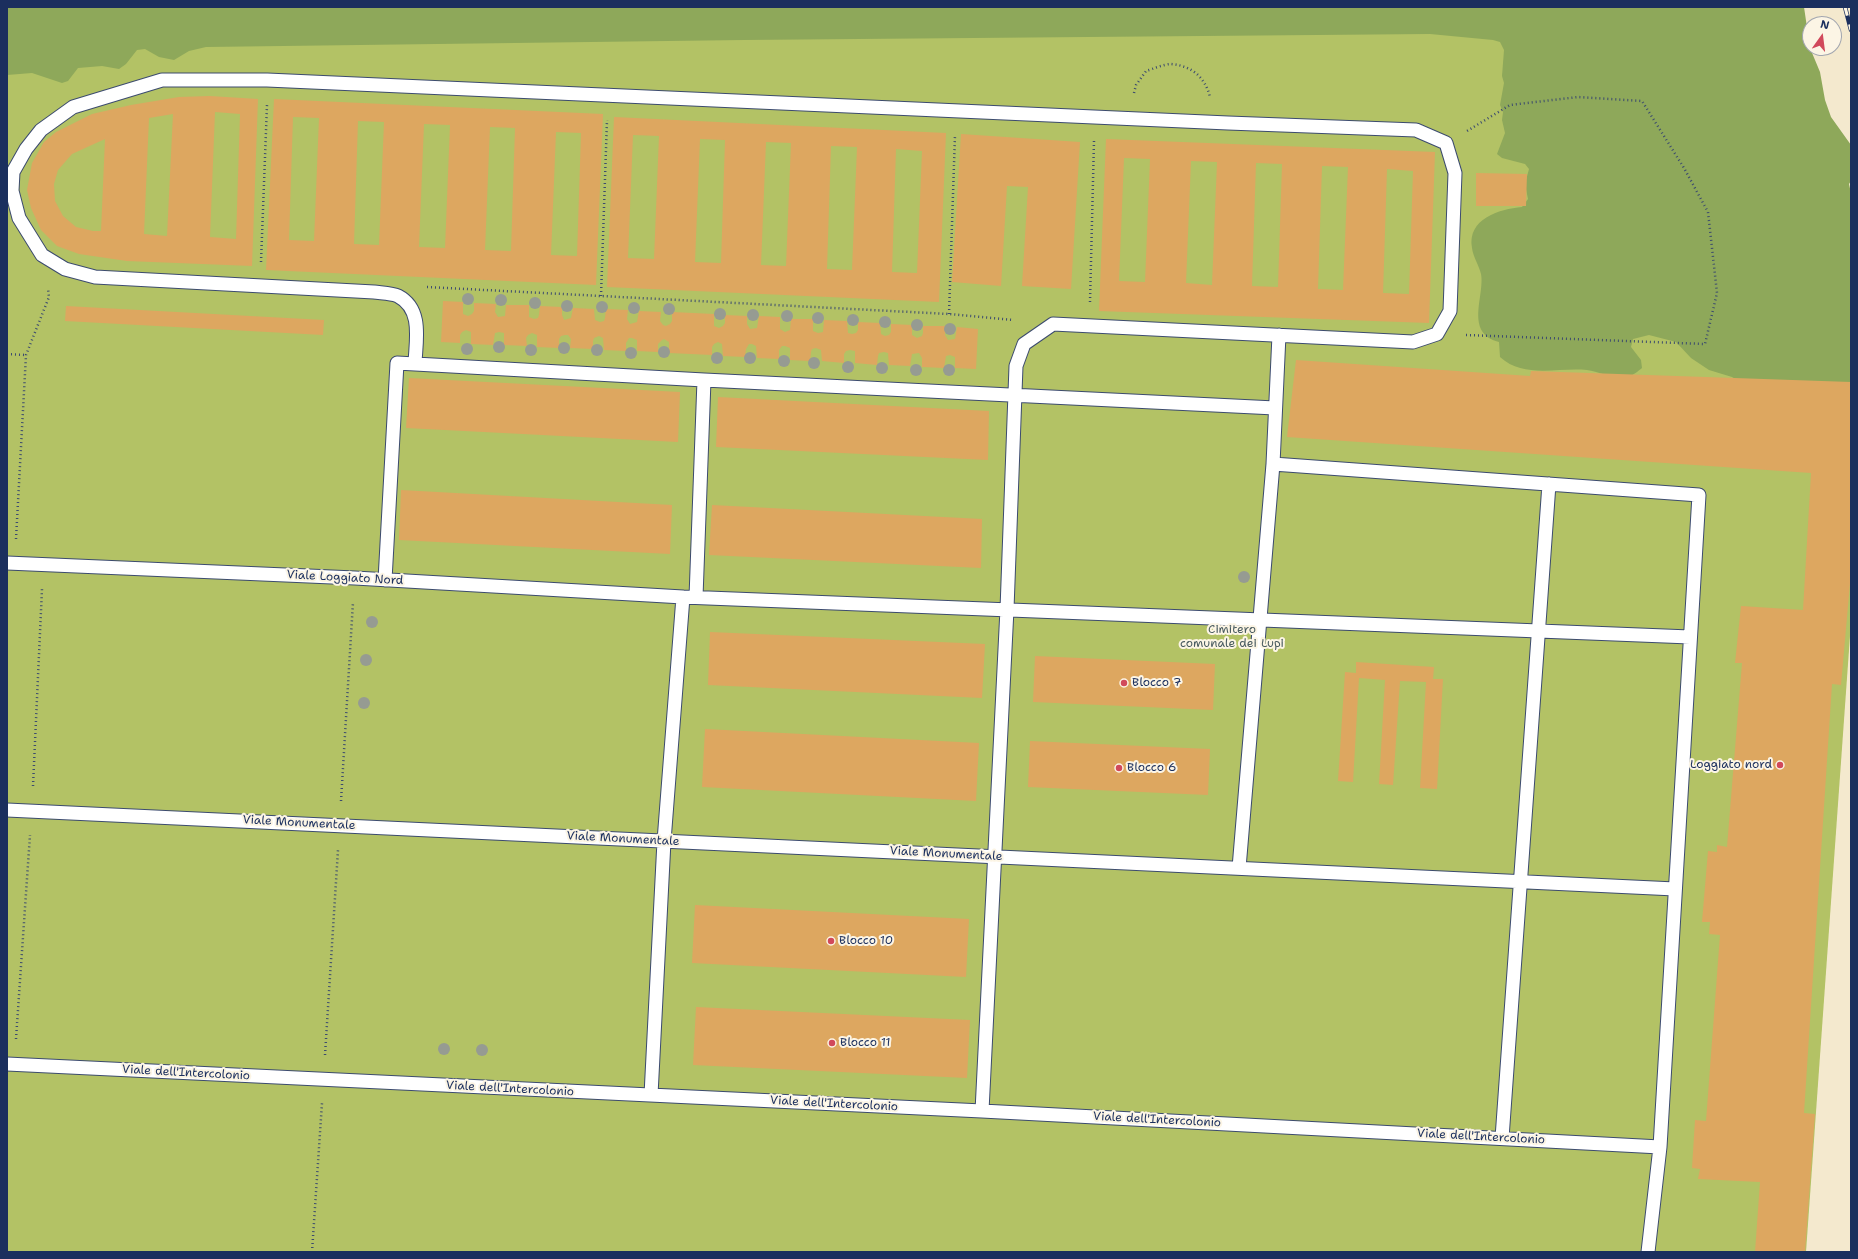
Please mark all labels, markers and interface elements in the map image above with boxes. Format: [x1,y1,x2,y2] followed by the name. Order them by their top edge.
[1802,16,1842,56] north arrow
[1819,17,1831,33] text: N
[286,568,404,588] street label: Viale Loggiato Nord
[1180,623,1284,651] park label: Cimitero comunale dei Lupi
[1132,676,1181,690] place label: Blocco 7
[1119,678,1129,688] marker: Blocco 7
[1690,758,1772,772] place label: Loggiato nord
[1775,760,1785,770] marker: Loggiato nord
[1127,761,1176,775] place label: Blocco 6
[1114,763,1124,773] marker: Blocco 6
[242,813,356,833] street label: Viale Monumentale
[566,829,680,849] street label: Viale Monumentale
[889,844,1003,864] street label: Viale Monumentale
[839,934,893,948] place label: Blocco 10
[826,936,836,946] marker: Blocco 10
[840,1036,891,1050] place label: Blocco 11
[827,1038,837,1048] marker: Blocco 11
[122,1062,250,1084] street label: Viale dell'Intercolonio
[446,1078,574,1100] street label: Viale dell'Intercolonio
[770,1093,898,1115] street label: Viale dell'Intercolonio
[1093,1109,1221,1131] street label: Viale dell'Intercolonio
[1417,1126,1545,1148] street label: Viale dell'Intercolonio

